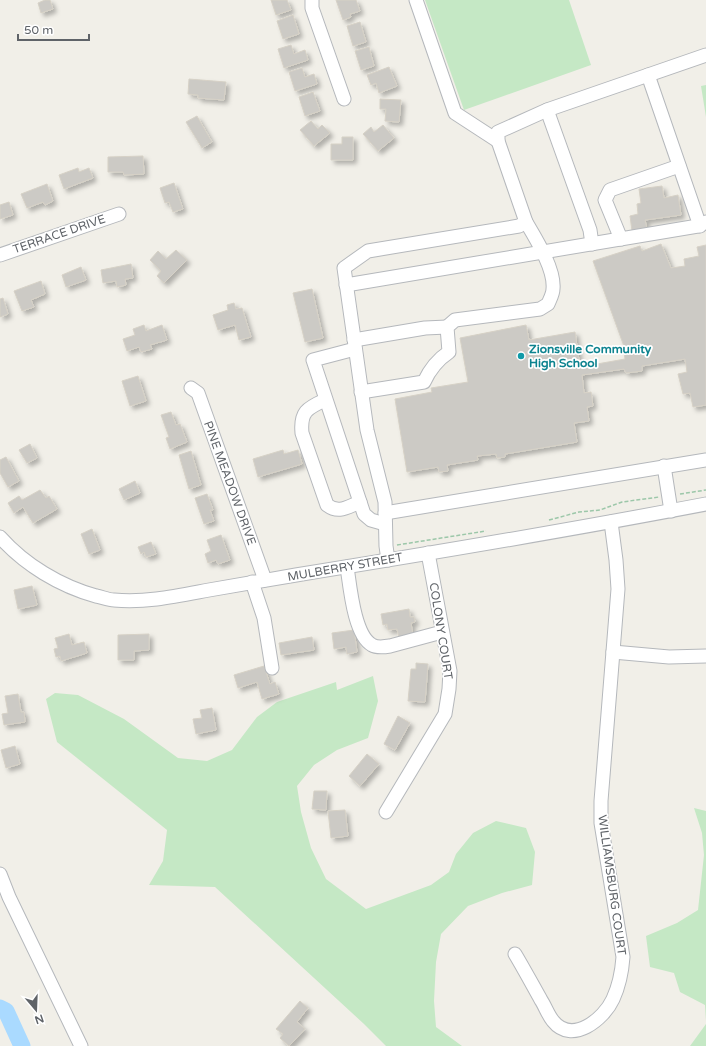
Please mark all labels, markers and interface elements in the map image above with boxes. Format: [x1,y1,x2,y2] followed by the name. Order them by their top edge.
[18,16,89,42] scale bar
[24,23,53,37] text: 50 m
[11,211,107,256] street label: TERRACE DRIVE
[529,342,652,371] place label: Zionsville Community High School
[516,351,526,361] marker: Zionsville Community High School
[201,419,259,547] street label: PINE MEADOW DRIVE
[286,550,404,584] street label: MULBERRY STREET
[426,582,456,681] street label: COLONY COURT
[595,814,629,957] street label: WILLIAMSBURG COURT
[16,990,56,1030] north arrow
[33,1011,45,1027] text: N

